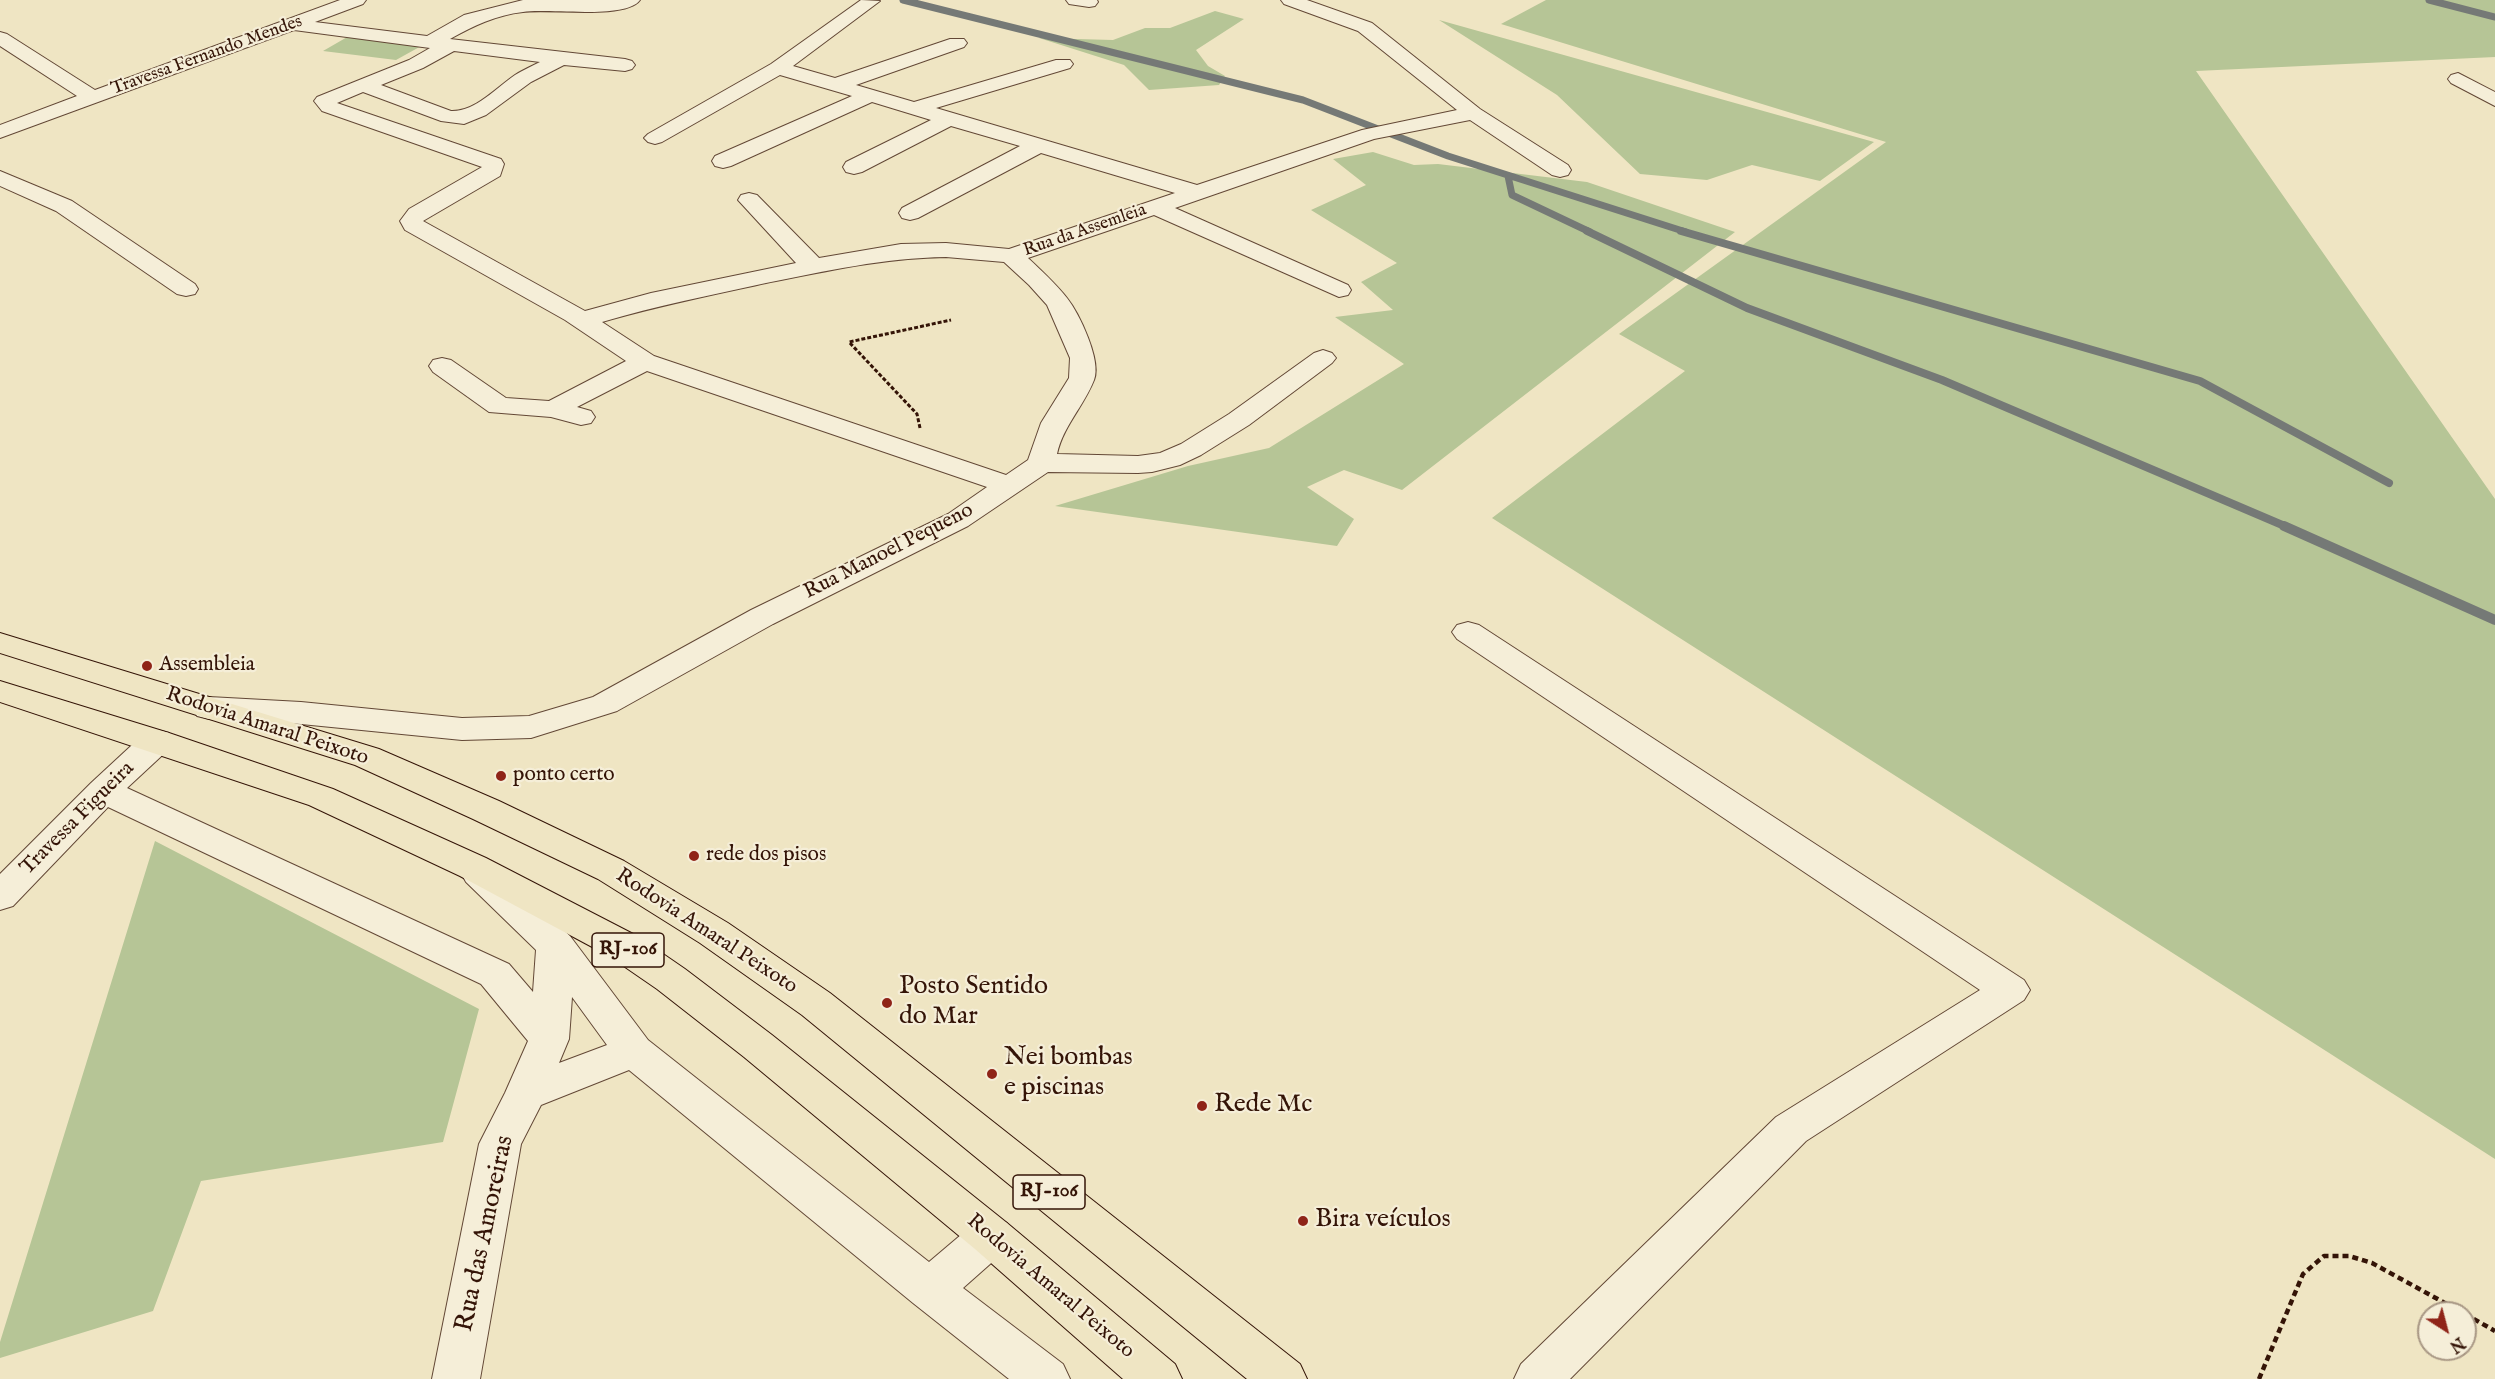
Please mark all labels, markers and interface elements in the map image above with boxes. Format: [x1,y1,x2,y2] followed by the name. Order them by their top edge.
[109,11,305,101] street label: Travessa Fernando Mendes
[1021,200,1149,262] street label: Rua da Assemleia
[800,498,978,606] street label: Rua Manoel Pequeno
[159,653,255,679] place label: Assembleia
[140,659,154,673] marker: Assembleia
[162,682,372,772] street label: Rodovia Amaral Peixoto
[16,757,140,881] street label: Travessa Figueira
[513,763,615,789] place label: ponto certo
[494,769,508,783] marker: ponto certo
[706,843,826,869] place label: rede dos pisos
[687,849,701,863] marker: rede dos pisos
[610,864,802,1000] street label: Rodovia Amaral Peixoto
[592,933,664,967] road number: RJ-106
[899,972,1048,1034] place label: Posto Sentido do Mar
[880,996,894,1010] marker: Posto Sentido do Mar
[1004,1043,1133,1104] place label: Nei bombas e piscinas
[985,1067,999,1081] marker: Nei bombas e piscinas
[1214,1090,1313,1122] place label: Rede Mc
[1195,1099,1209,1113] marker: Rede Mc
[450,1133,522,1335] street label: Rua das Amoreiras
[1013,1175,1085,1209] road number: RJ-106
[1315,1205,1451,1237] place label: Bira veículos
[961,1209,1139,1365] street label: Rodovia Amaral Peixoto
[1296,1214,1310,1228] marker: Bira veículos
[2417,1301,2477,1361] north arrow
[2445,1332,2468,1356] text: N

